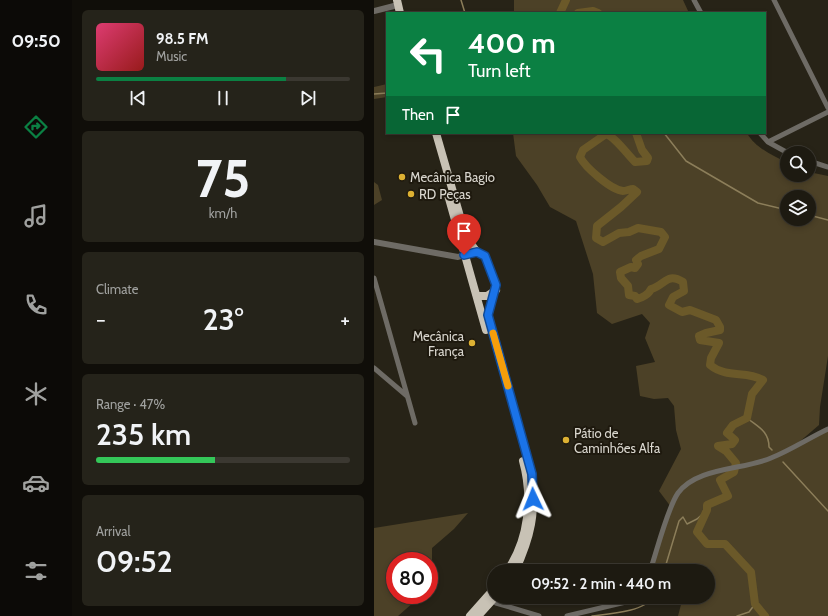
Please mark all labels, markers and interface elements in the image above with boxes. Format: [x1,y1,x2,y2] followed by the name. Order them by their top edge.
[468,26,556,60] text: 400 m
[402,28,454,80] icon: left
[11,30,61,52] text: 09:50
[156,30,208,48] text: 98.5 FM
[156,48,187,64] text: Music
[468,60,531,82] text: Turn left
[127,87,149,109] icon: previous
[212,87,234,109] icon: pause
[297,87,319,109] icon: next
[442,104,464,126] icon: arrive
[402,106,434,124] text: Then
[22,113,50,141] icon: directions
[780,146,816,226] map controls
[780,146,816,182] button: search
[196,147,250,210] text: 75
[410,169,495,185] place label: Mecânica Bagio
[397,172,407,182] marker: Mecânica Bagio
[419,186,471,202] place label: RD Peças
[406,189,416,199] marker: RD Peças
[780,190,816,226] button: layers
[22,202,50,230] icon: music
[209,205,237,221] text: km/h
[447,214,481,255] pin
[453,220,475,242] icon: arrive
[96,281,138,297] text: Climate
[22,291,50,319] icon: phone
[203,301,243,338] text: 23°
[96,306,106,333] text: −
[340,306,350,333] text: +
[413,328,465,359] place label: Mecânica França
[467,338,477,348] marker: Mecânica França
[22,380,50,408] icon: climate
[96,396,165,412] text: Range · 47%
[96,416,191,453] text: 235 km
[574,425,661,456] place label: Pátio de Caminhões Alfa
[561,435,571,445] marker: Pátio de Caminhões Alfa
[22,469,50,497] icon: car
[512,478,554,520] position arrow
[96,523,131,539] text: Arrival
[96,543,173,580] text: 09:52
[386,552,438,604] speed limit sign: 80
[22,557,50,585] icon: filters
[531,575,671,593] text: 09:52 · 2 min · 440 m

